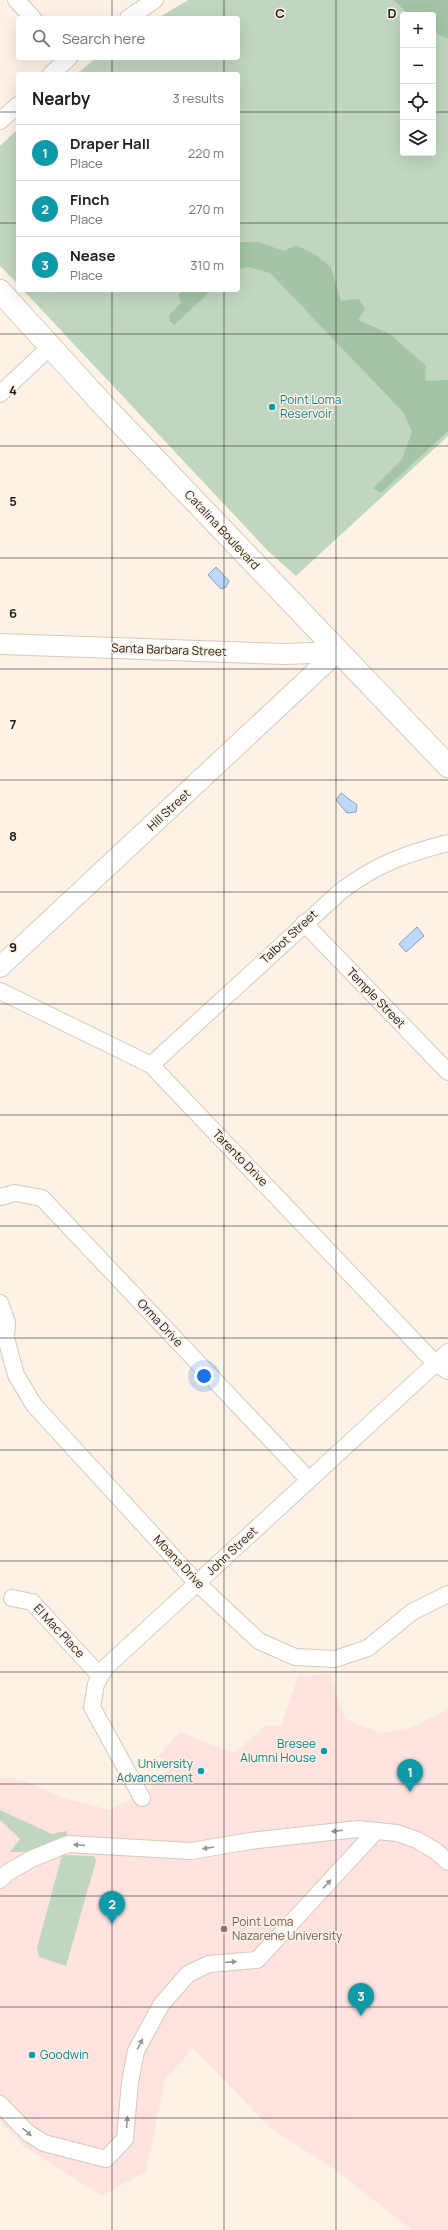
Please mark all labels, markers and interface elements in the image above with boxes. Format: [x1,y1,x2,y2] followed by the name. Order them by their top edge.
[275,4,285,22] text: C
[387,4,397,22] text: D
[400,12,436,156] map controls
[400,12,436,48] button: +
[16,16,240,60] search box
[30,27,52,49] icon: search
[62,28,145,49] text: Search here
[400,48,436,84] button: −
[400,84,436,120] button: locate
[32,87,90,110] text: Nearby
[172,89,224,107] text: 3 results
[400,120,436,156] button: layers
[70,133,150,154] text: Draper Hall
[42,144,48,162] text: 1
[188,144,224,162] text: 220 m
[70,154,103,172] text: Place
[70,189,109,210] text: Finch
[41,200,49,218] text: 2
[189,200,224,218] text: 270 m
[70,210,103,228] text: Place
[70,245,115,266] text: Nease
[41,256,49,274] text: 3
[190,256,224,274] text: 310 m
[70,266,103,284] text: Place
[9,381,17,399] text: 4
[280,391,342,422] place label: Point Loma Reservoir
[267,402,277,412] marker: Point Loma Reservoir
[181,486,264,573] street label: Catalina Boulevard
[9,492,17,510] text: 5
[9,604,17,622] text: 6
[111,639,227,660] street label: Santa Barbara Street
[10,715,17,733] text: 7
[143,785,194,834] street label: Hill Street
[9,827,17,845] text: 8
[256,906,321,968] street label: Talbot Street
[9,938,17,956] text: 9
[343,964,410,1032] street label: Temple Street
[209,1125,272,1190] street label: Tarento Drive
[134,1295,187,1351] street label: Orma Drive
[194,1366,214,1386] your location
[202,1522,261,1579] street label: John Street
[150,1531,209,1592] street label: Moana Drive
[30,1600,89,1661] street label: El Mac Place
[240,1735,316,1766] place label: Bresee Alumni House
[319,1746,329,1756] marker: Bresee Alumni House
[117,1755,194,1786] place label: University Advancement
[397,1759,423,1792] pin: 1
[196,1766,206,1776] marker: University Advancement
[331,1828,343,1834] one-way arrow
[72,1842,85,1848] one-way arrow
[202,1845,215,1851] one-way arrow
[322,1879,331,1888] one-way arrow
[99,1891,125,1924] pin: 2
[232,1913,343,1944] place label: Point Loma Nazarene University
[219,1924,229,1934] marker: Point Loma Nazarene University
[225,1959,237,1965] one-way arrow
[348,1983,374,2016] pin: 3
[137,2038,144,2050] one-way arrow
[40,2046,89,2063] place label: Goodwin
[27,2050,37,2060] marker: Goodwin
[123,2116,130,2128] one-way arrow
[22,2127,33,2136] one-way arrow

